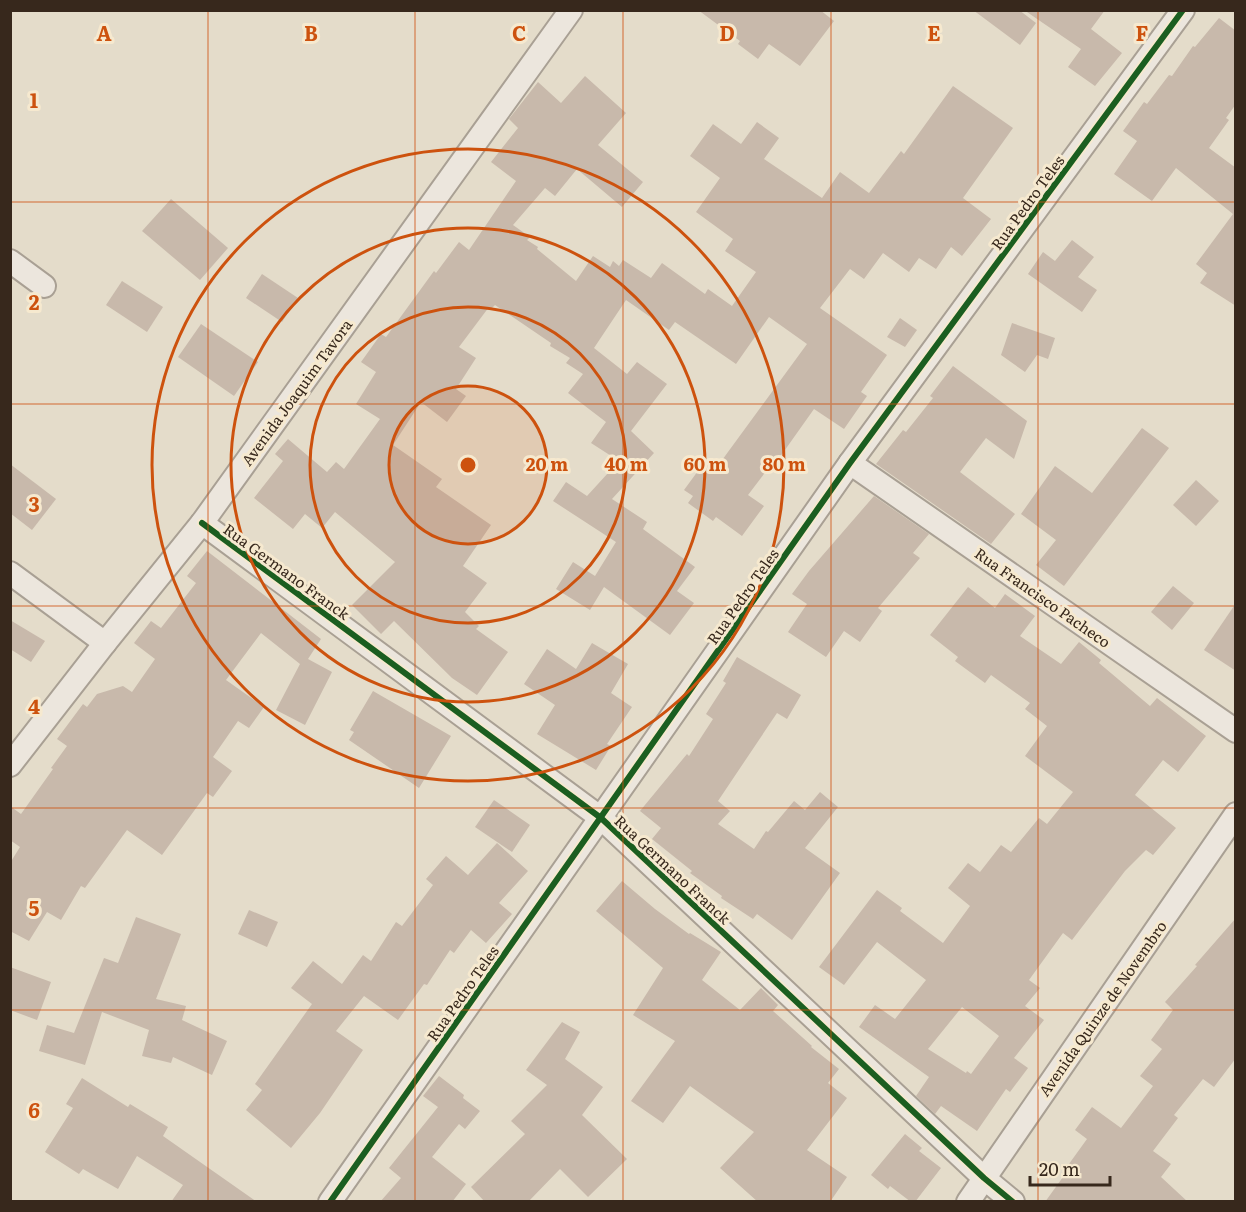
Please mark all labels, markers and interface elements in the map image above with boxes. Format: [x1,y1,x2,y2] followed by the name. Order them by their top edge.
[96,17,112,47] text: A
[304,17,318,47] text: B
[512,17,526,47] text: C
[719,17,735,47] text: D
[927,17,941,47] text: E
[1136,17,1149,47] text: F
[30,84,38,114] text: 1
[985,150,1069,254] street label: Rua Pedro Teles
[29,286,40,316] text: 2
[235,313,358,470] street label: Avenida Joaquim Tavora
[526,450,568,477] text: 20 m
[604,450,648,477] text: 40 m
[683,450,727,477] text: 60 m
[762,450,806,477] text: 80 m
[458,455,478,475] centre of rings
[28,488,40,518] text: 3
[219,517,356,625] street label: Rua Germano Franck
[970,541,1116,653] street label: Rua Francisco Pacheco
[700,543,784,649] street label: Rua Pedro Teles
[28,690,40,720] text: 4
[610,809,737,930] street label: Rua Germano Franck
[29,892,40,922] text: 5
[1032,915,1172,1101] street label: Avenida Quinze de Novembro
[420,940,504,1046] street label: Rua Pedro Teles
[28,1094,40,1124] text: 6
[1030,1149,1110,1187] scale bar
[1039,1155,1080,1182] text: 20 m

